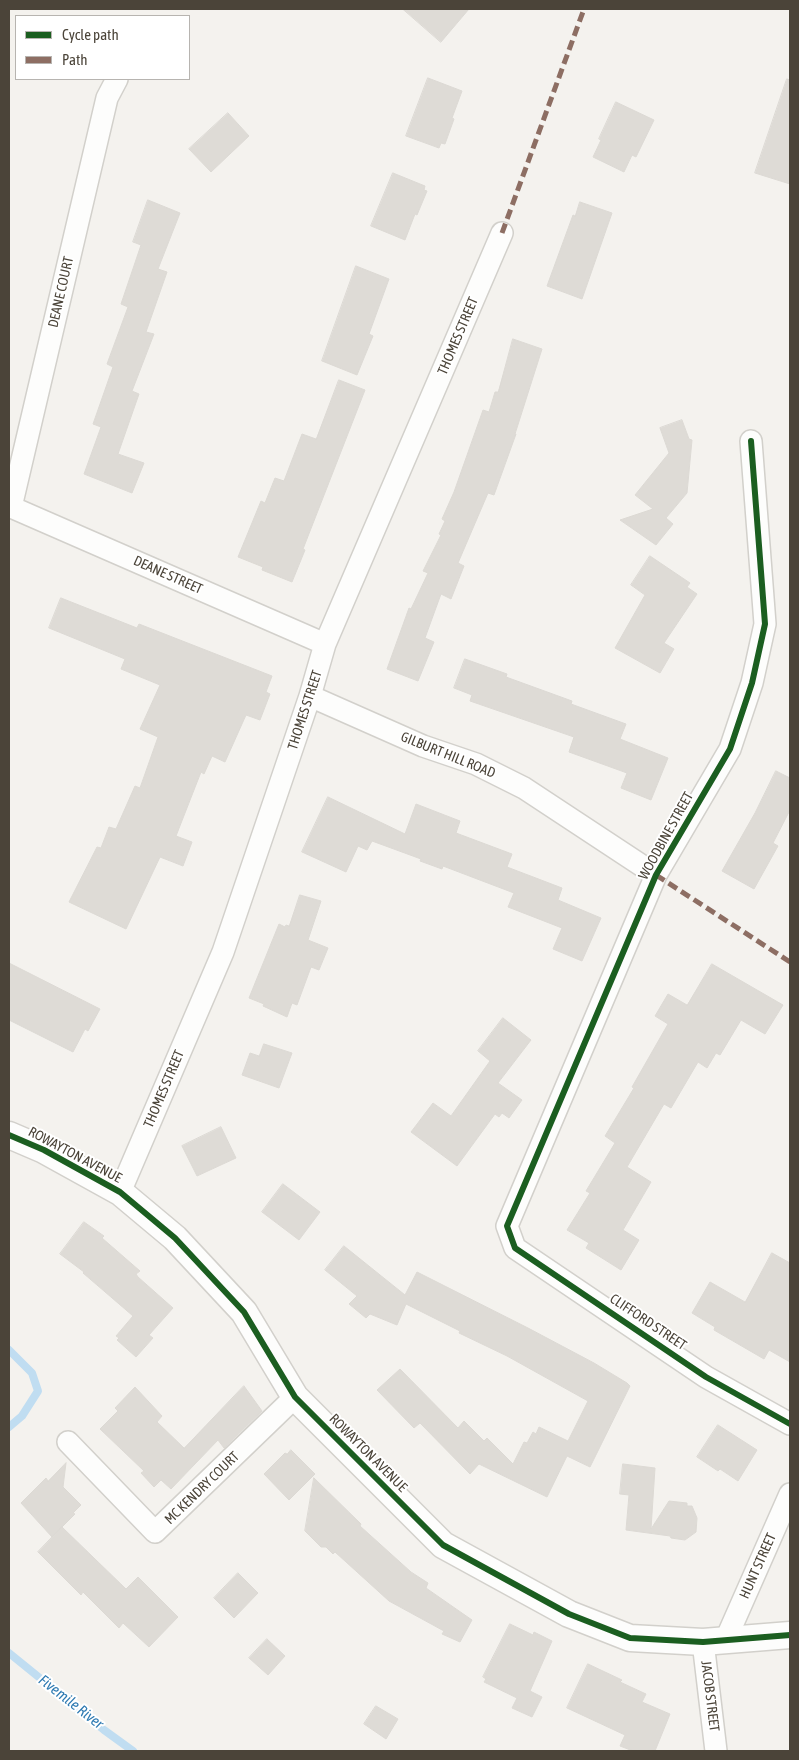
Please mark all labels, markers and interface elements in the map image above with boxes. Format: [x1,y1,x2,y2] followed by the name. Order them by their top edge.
[15,15,190,80] legend
[62,26,119,43] text: Cycle path
[62,51,88,68] text: Path
[45,255,77,329] street label: DEANE COURT
[434,295,482,377] street label: THOMES STREET
[131,552,205,598] street label: DEANE STREET
[284,668,326,752] street label: THOMES STREET
[398,728,498,782] street label: GILBURT HILL ROAD
[635,789,697,883] street label: WOODBINE STREET
[140,1048,188,1130] street label: THOMES STREET
[25,1123,125,1187] street label: ROWAYTON AVENUE
[607,1290,689,1354] street label: CLIFFORD STREET
[326,1411,410,1495] street label: ROWAYTON AVENUE
[161,1448,243,1528] street label: MC KENDRY COURT
[736,1531,780,1601] street label: HUNT STREET
[697,1660,723,1732] street label: JACOB STREET
[35,1671,107,1733] water label: Fivemile River

